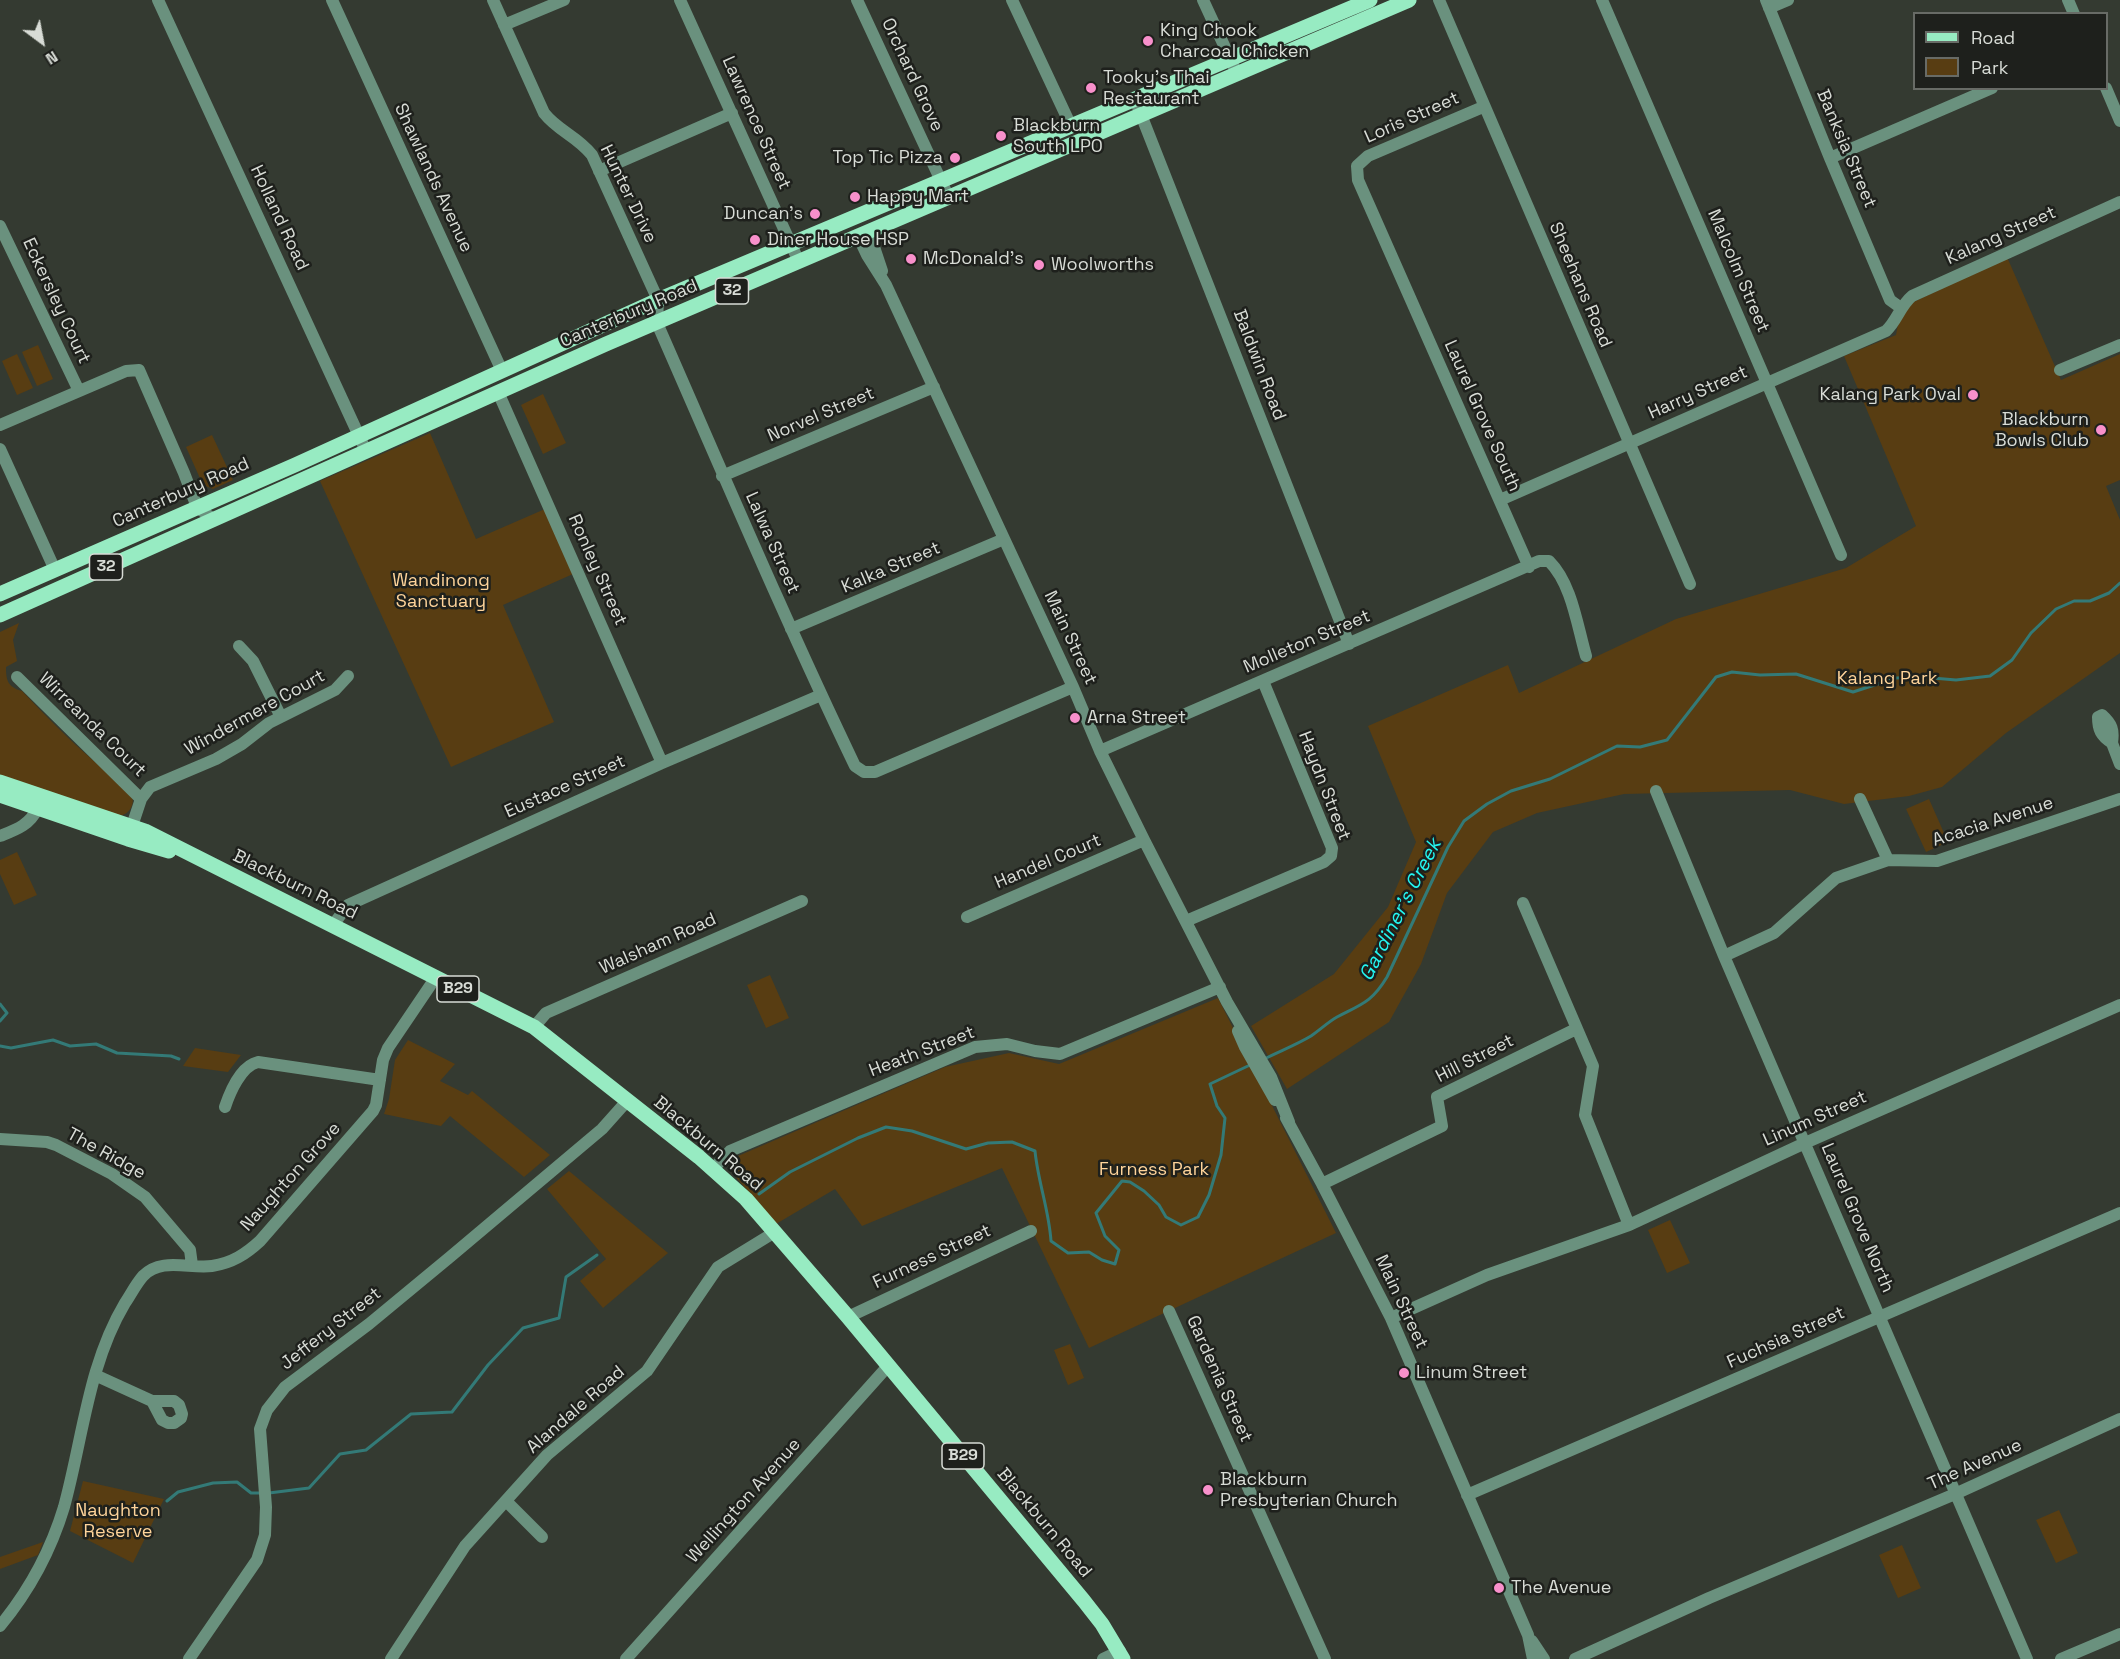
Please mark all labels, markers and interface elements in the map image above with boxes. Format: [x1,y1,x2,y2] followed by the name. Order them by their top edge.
[12,12,72,72] north arrow
[1913,12,2108,90] legend
[876,15,948,135] street label: Orchard Grove
[1160,20,1309,63] place label: King Chook Charcoal Chicken
[1971,26,2015,49] text: Road
[1141,34,1155,48] marker: King Chook Charcoal Chicken
[42,46,62,69] text: N
[717,53,795,193] street label: Lawrence Street
[1971,56,2008,79] text: Park
[1103,67,1210,110] place label: Tooky's Thai Restaurant
[1084,81,1098,95] marker: Tooky's Thai Restaurant
[1811,86,1881,212] street label: Banksia Street
[1361,88,1463,148] street label: Loris Street
[389,100,477,256] street label: Shawlands Avenue
[1013,115,1103,158] place label: Blackburn South LPO
[994,129,1008,143] marker: Blackburn South LPO
[595,141,661,247] street label: Hunter Drive
[832,147,943,169] place label: Top Tic Pizza
[948,151,962,165] marker: Top Tic Pizza
[245,162,313,274] street label: Holland Road
[867,186,969,208] place label: Happy Mart
[848,190,862,204] marker: Happy Mart
[1943,202,2059,270] street label: Kalang Street
[723,203,803,225] place label: Duncan's
[1702,206,1774,336] street label: Malcolm Street
[808,207,822,221] marker: Duncan's
[1544,219,1616,351] street label: Sheehans Road
[767,229,909,251] place label: Diner House HSP
[748,233,762,247] marker: Diner House HSP
[17,235,95,367] street label: Eckersley Court
[923,248,1024,270] place label: McDonald's
[904,252,918,266] marker: McDonald's
[1051,254,1154,276] place label: Woolworths
[1032,258,1046,272] marker: Woolworths
[557,275,701,353] street label: Canterbury Road
[716,278,748,304] road number: 32
[1228,307,1290,423] street label: Baldwin Road
[1439,337,1525,495] street label: Laurel Grove South
[1645,361,1751,425] street label: Harry Street
[764,383,878,447] street label: Norvel Street
[1819,384,1961,406] place label: Kalang Park Oval
[1966,388,1980,402] marker: Kalang Park Oval
[1995,409,2089,452] place label: Blackburn Bowls Club
[2094,423,2108,437] marker: Blackburn Bowls Club
[109,453,253,533] street label: Canterbury Road
[740,489,804,597] street label: Lalwa Street
[563,511,631,629] street label: Ronley Street
[838,538,944,598] street label: Kalka Street
[90,554,122,580] road number: 32
[392,570,490,612] park label: Wandinong Sanctuary
[1039,588,1101,688] street label: Main Street
[1240,606,1374,678] street label: Molleton Street
[181,666,329,760] street label: Windermere Court
[34,668,150,782] street label: Wirreanda Court
[1837,668,1937,690] park label: Kalang Park
[1087,707,1186,729] place label: Arna Street
[1068,711,1082,725] marker: Arna Street
[1293,728,1355,844] street label: Haydn Street
[501,751,629,823] street label: Eustace Street
[1930,792,2056,852] street label: Acacia Avenue
[992,830,1104,894] street label: Handel Court
[1355,835,1447,985] water label: Gardiner's Creek
[229,845,361,925] street label: Blackburn Road
[596,909,720,979] street label: Walsham Road
[437,976,479,1002] road number: B29
[866,1022,978,1082] street label: Heath Street
[1432,1030,1518,1088] street label: Hill Street
[1760,1087,1870,1151] street label: Linum Street
[649,1092,767,1196] street label: Blackburn Road
[236,1118,346,1236] street label: Naughton Grove
[63,1124,149,1184] street label: The Ridge
[1816,1140,1898,1296] street label: Laurel Grove North
[1099,1159,1209,1181] park label: Furness Park
[870,1220,994,1294] street label: Furness Street
[1370,1252,1432,1352] street label: Main Street
[276,1283,386,1375] street label: Jeffery Street
[1724,1302,1848,1374] street label: Fuchsia Street
[1181,1312,1257,1446] street label: Gardenia Street
[523,1362,629,1458] street label: Alandale Road
[1416,1362,1527,1384] place label: Linum Street
[1397,1366,1411,1380] marker: Linum Street
[682,1434,806,1568] street label: Wellington Avenue
[1925,1435,2025,1495] street label: The Avenue
[942,1443,984,1469] road number: B29
[992,1464,1096,1582] street label: Blackburn Road
[1220,1469,1398,1512] place label: Blackburn Presbyterian Church
[1201,1483,1215,1497] marker: Blackburn Presbyterian Church
[75,1500,161,1543] park label: Naughton Reserve
[1511,1577,1611,1599] place label: The Avenue
[1492,1581,1506,1595] marker: The Avenue

